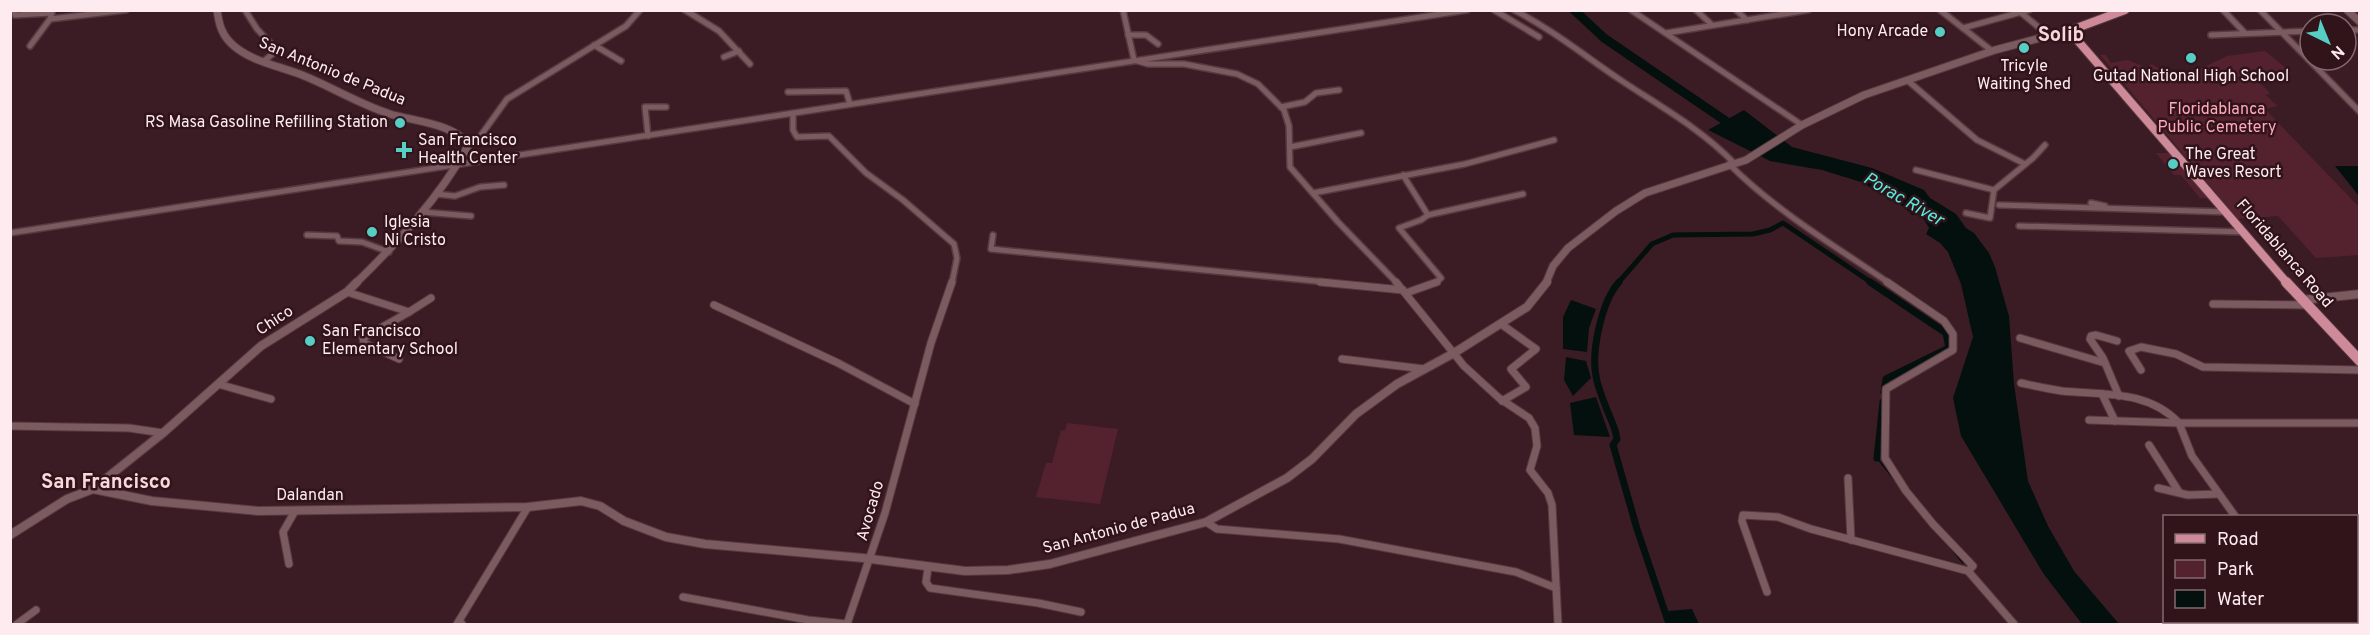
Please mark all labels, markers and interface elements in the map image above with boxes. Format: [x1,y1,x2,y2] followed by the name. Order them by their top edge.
[2298,12,2358,72] north arrow
[1837,22,1928,42] place label: Hony Arcade
[2038,23,2084,49] district label: Solib
[1933,25,1947,39] marker: Hony Arcade
[256,33,408,111] street label: San Antonio de Padua
[2326,40,2348,63] text: N
[2017,41,2031,55] marker: Tricyle Waiting Shed
[2184,51,2198,65] marker: Gutad National High School
[1977,57,2071,95] place label: Tricyle Waiting Shed
[2093,67,2289,87] place label: Gutad National High School
[2158,100,2276,138] park label: Floridablanca Public Cemetery
[145,113,388,133] place label: RS Masa Gasoline Refilling Station
[393,116,407,130] marker: RS Masa Gasoline Refilling Station
[418,131,518,169] place label: San Francisco Health Center
[395,141,413,159] marker: San Francisco Health Center
[2185,145,2282,183] place label: The Great Waves Resort
[2166,157,2180,171] marker: The Great Waves Resort
[1859,168,1949,233] water label: Porac River
[2231,195,2337,313] street label: Floridablanca Road
[384,213,446,251] place label: Iglesia Ni Cristo
[365,225,379,239] marker: Iglesia Ni Cristo
[253,302,297,340] street label: Chico
[322,322,458,360] place label: San Francisco Elementary School
[303,334,317,348] marker: San Francisco Elementary School
[41,470,171,496] district label: San Francisco
[853,478,889,543] street label: Avocado
[276,486,344,506] street label: Dalandan
[1041,499,1197,559] street label: San Antonio de Padua
[2163,515,2358,623] legend
[2217,529,2259,552] text: Road
[2217,559,2254,582] text: Park
[2217,589,2264,612] text: Water

